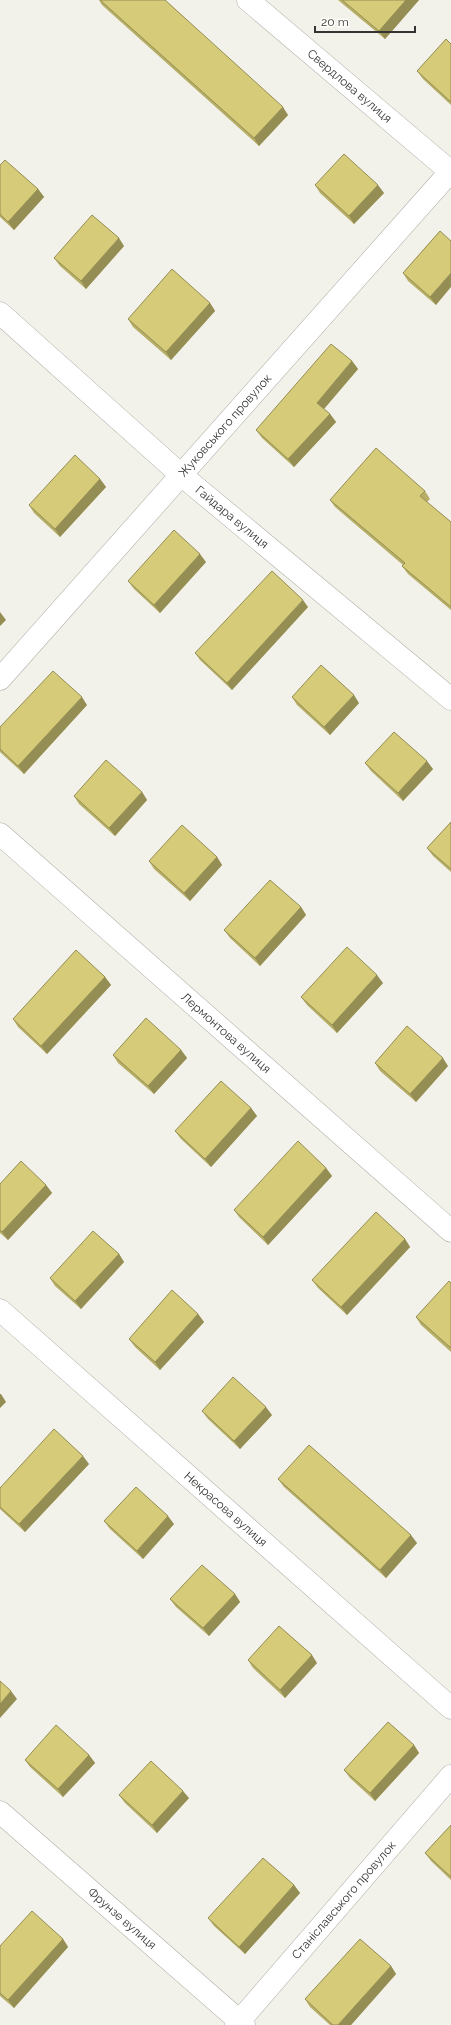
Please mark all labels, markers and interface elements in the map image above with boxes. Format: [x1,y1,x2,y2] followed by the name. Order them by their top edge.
[315,8,415,34] scale bar
[321,15,349,29] text: 20 m
[304,46,394,126] street label: Свердлова вулиця
[176,371,274,480] street label: Жуковського провулок
[193,483,271,551] street label: Гайдара вулиця
[178,990,274,1076] street label: Лермонтова вулиця
[181,1469,270,1549] street label: Некрасова вулиця
[289,1838,399,1962] street label: Станіславського провулок
[85,1885,159,1952] street label: Фрунзе вулиця

